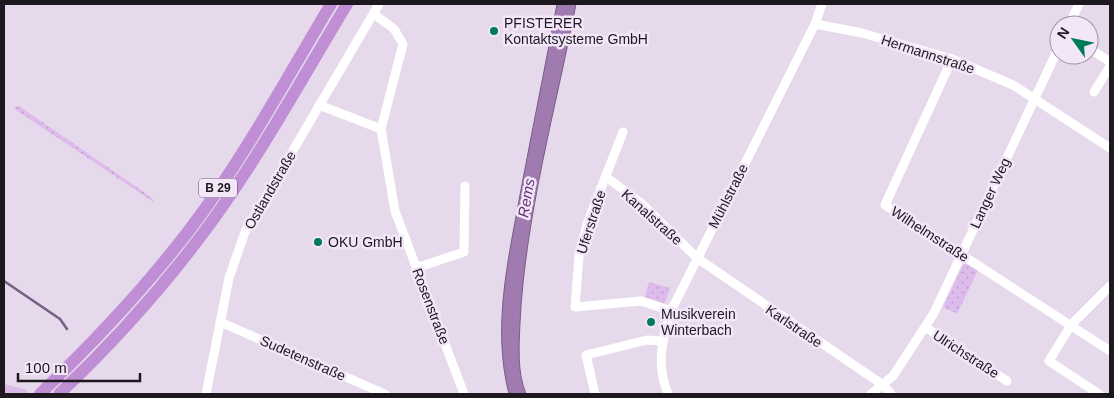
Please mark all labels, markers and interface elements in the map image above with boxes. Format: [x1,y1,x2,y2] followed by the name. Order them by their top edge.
[504,15,648,47] place label: PFISTERER Kontaktsysteme GmbH
[1049,15,1099,65] north arrow
[1054,24,1073,42] text: N
[488,25,500,37] marker: PFISTERER Kontaktsysteme GmbH
[879,31,977,77] street label: Hermannstraße
[241,148,299,232] street label: Ostlandstraße
[967,155,1013,231] street label: Langer Weg
[705,161,751,231] street label: Mühlstraße
[514,177,538,219] water label: Rems
[199,178,237,198] road number: B 29
[619,186,686,248] street label: Kanalstraße
[573,188,609,256] street label: Uferstraße
[888,203,972,265] street label: Wilhelmstraße
[328,234,403,250] place label: OKU GmbH
[312,236,324,248] marker: OKU GmbH
[409,266,453,346] street label: Rosenstraße
[763,301,825,351] street label: Karlstraße
[661,306,736,338] place label: Musikverein Winterbach
[645,316,657,328] marker: Musikverein Winterbach
[930,327,1002,381] street label: Ulrichstraße
[258,332,348,384] street label: Sudetenstraße
[18,350,140,382] scale bar
[25,359,67,376] text: 100 m

